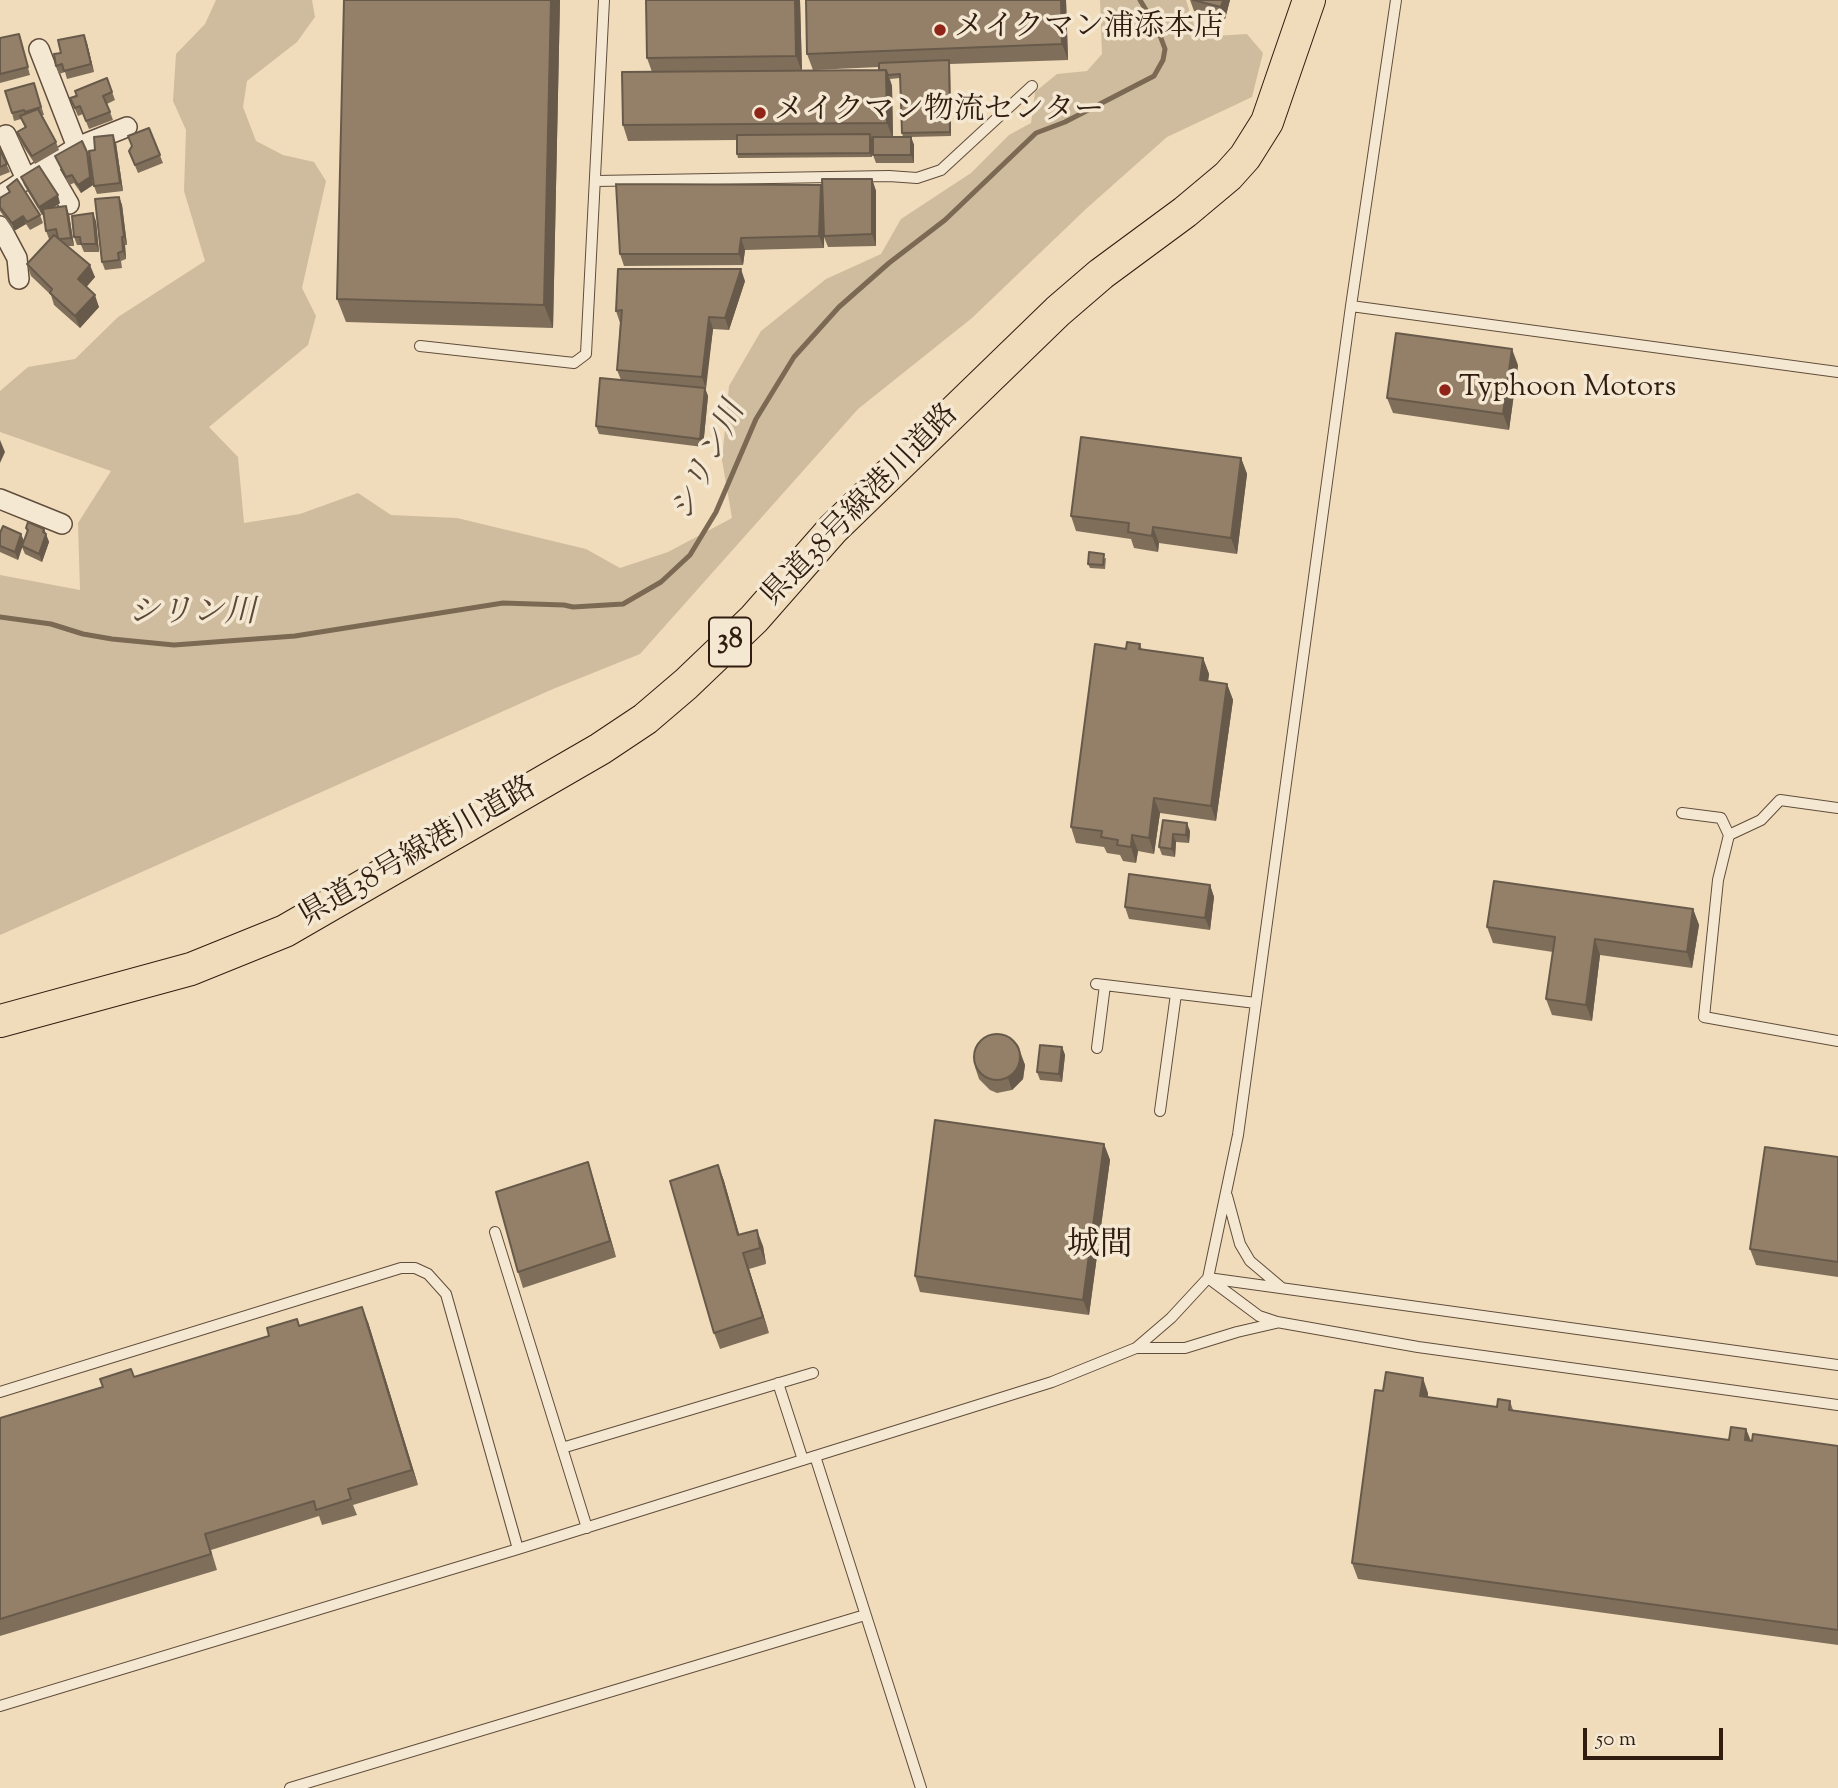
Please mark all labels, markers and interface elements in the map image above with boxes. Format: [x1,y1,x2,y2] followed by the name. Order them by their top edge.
[954,12,1224,48] place label: メイクマン浦添本店
[932,22,948,38] marker: メイクマン浦添本店
[774,95,1104,131] place label: メイクマン物流センター
[752,105,768,121] marker: メイクマン物流センター
[1459,372,1676,408] place label: Typhoon Motors
[1437,382,1453,398] marker: Typhoon Motors
[666,397,756,529] water label: シリン川
[756,398,968,616] street label: 県道38号線港川道路
[128,597,256,635] water label: シリン川
[709,618,751,666] road number: 38
[294,772,544,936] street label: 県道38号線港川道路
[1067,1228,1133,1268] district label: 城間
[1586,1714,1726,1758] scale bar
[1596,1725,1636,1755] text: 50 m

